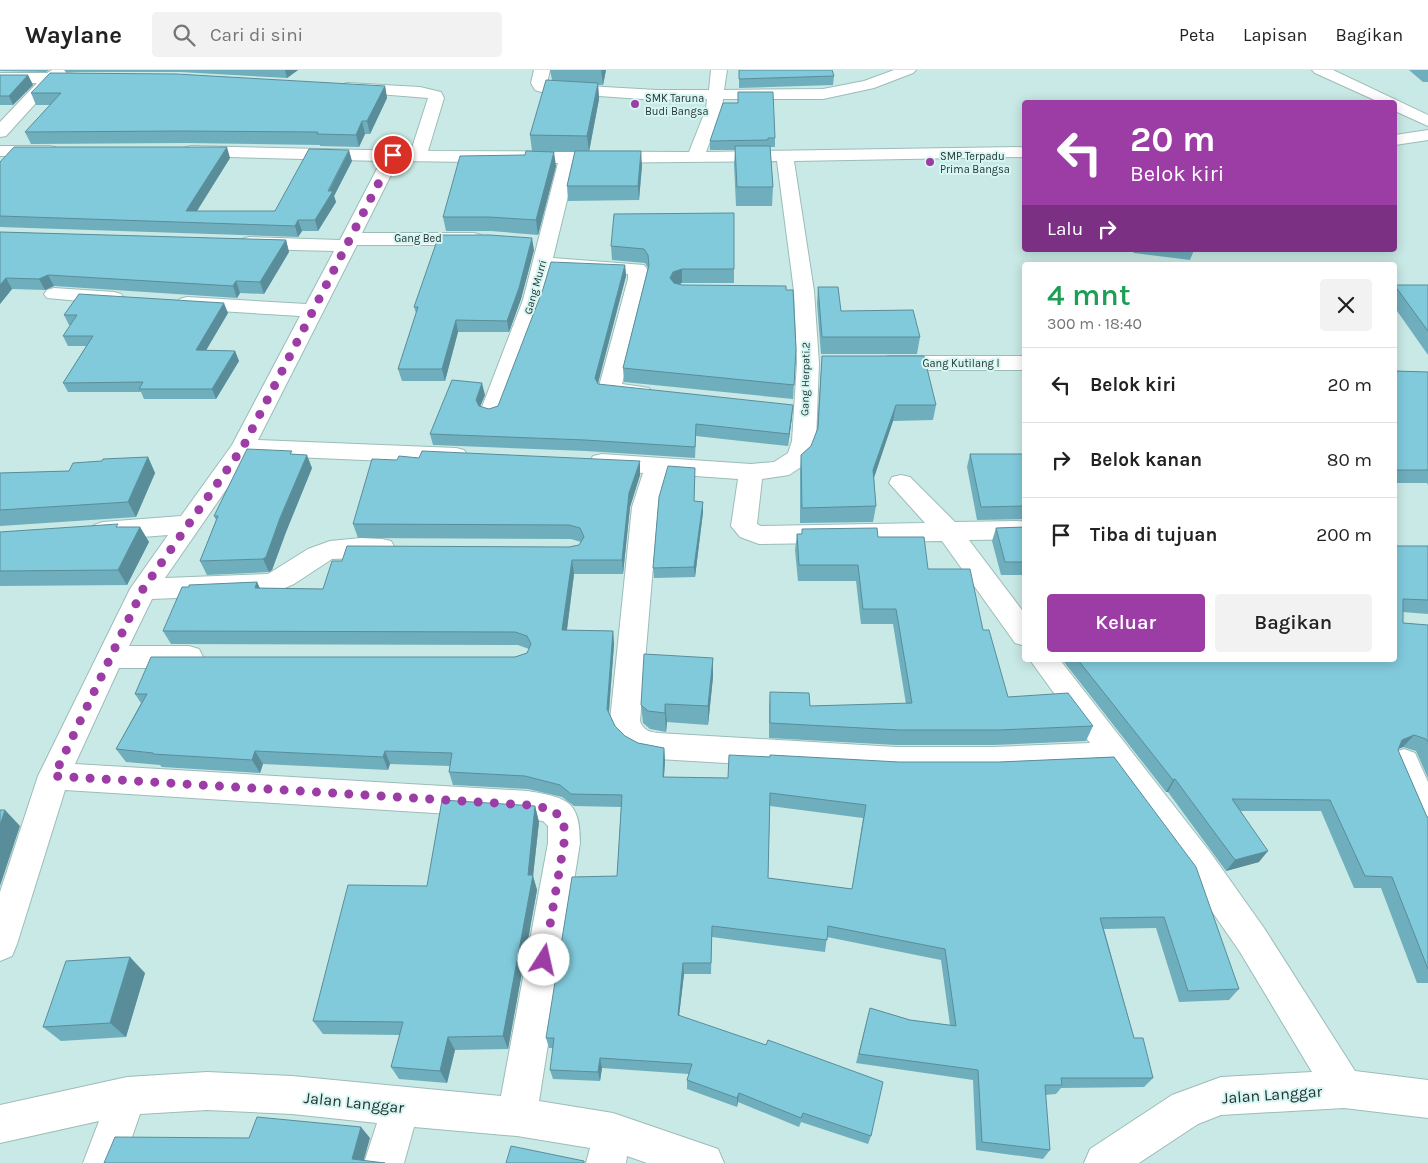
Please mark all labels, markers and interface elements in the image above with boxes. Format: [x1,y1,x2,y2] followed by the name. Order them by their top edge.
[152,12,502,57] search box
[25,21,122,49] text: Waylane
[170,21,198,49] icon: search
[210,24,303,46] text: Cari di sini
[1179,24,1215,46] text: Peta
[1243,24,1307,46] text: Lapisan
[1335,24,1403,46] text: Bagikan
[645,92,708,118] place label: SMK Taruna Budi Bangsa
[629,98,641,110] marker: SMK Taruna Budi Bangsa
[1130,119,1215,160] text: 20 m
[1047,120,1112,185] icon: left
[372,134,414,176] pin
[379,141,407,169] icon: arrive
[940,150,1010,176] place label: SMP Terpadu Prima Bangsa
[924,156,936,168] marker: SMP Terpadu Prima Bangsa
[1130,161,1224,187] text: Belok kiri
[1093,215,1121,243] icon: right
[1047,218,1083,240] text: Lalu
[394,232,442,245] street label: Gang Bed
[522,259,549,316] street label: Gang Murri
[1047,277,1131,313] text: 4 mnt
[1320,279,1372,331] button: close
[1047,314,1142,333] text: 300 m · 18:40
[798,342,813,416] street label: Gang Herpati.2
[922,357,1000,370] street label: Gang Kutilang I
[1047,371,1075,399] icon: left
[1090,374,1176,396] text: Belok kiri
[1327,374,1372,396] text: 20 m
[1047,446,1075,474] icon: right
[1090,449,1202,471] text: Belok kanan
[1327,449,1372,471] text: 80 m
[1047,521,1075,549] icon: arrive
[1090,524,1217,546] text: Tiba di tujuan
[1316,524,1372,546] text: 200 m
[1047,594,1205,652] button: Keluar
[1215,594,1372,652] button: Bagikan
[517,933,569,985] position arrow
[1221,1081,1323,1107] street label: Jalan Langgar
[303,1088,405,1117] street label: Jalan Langgar

